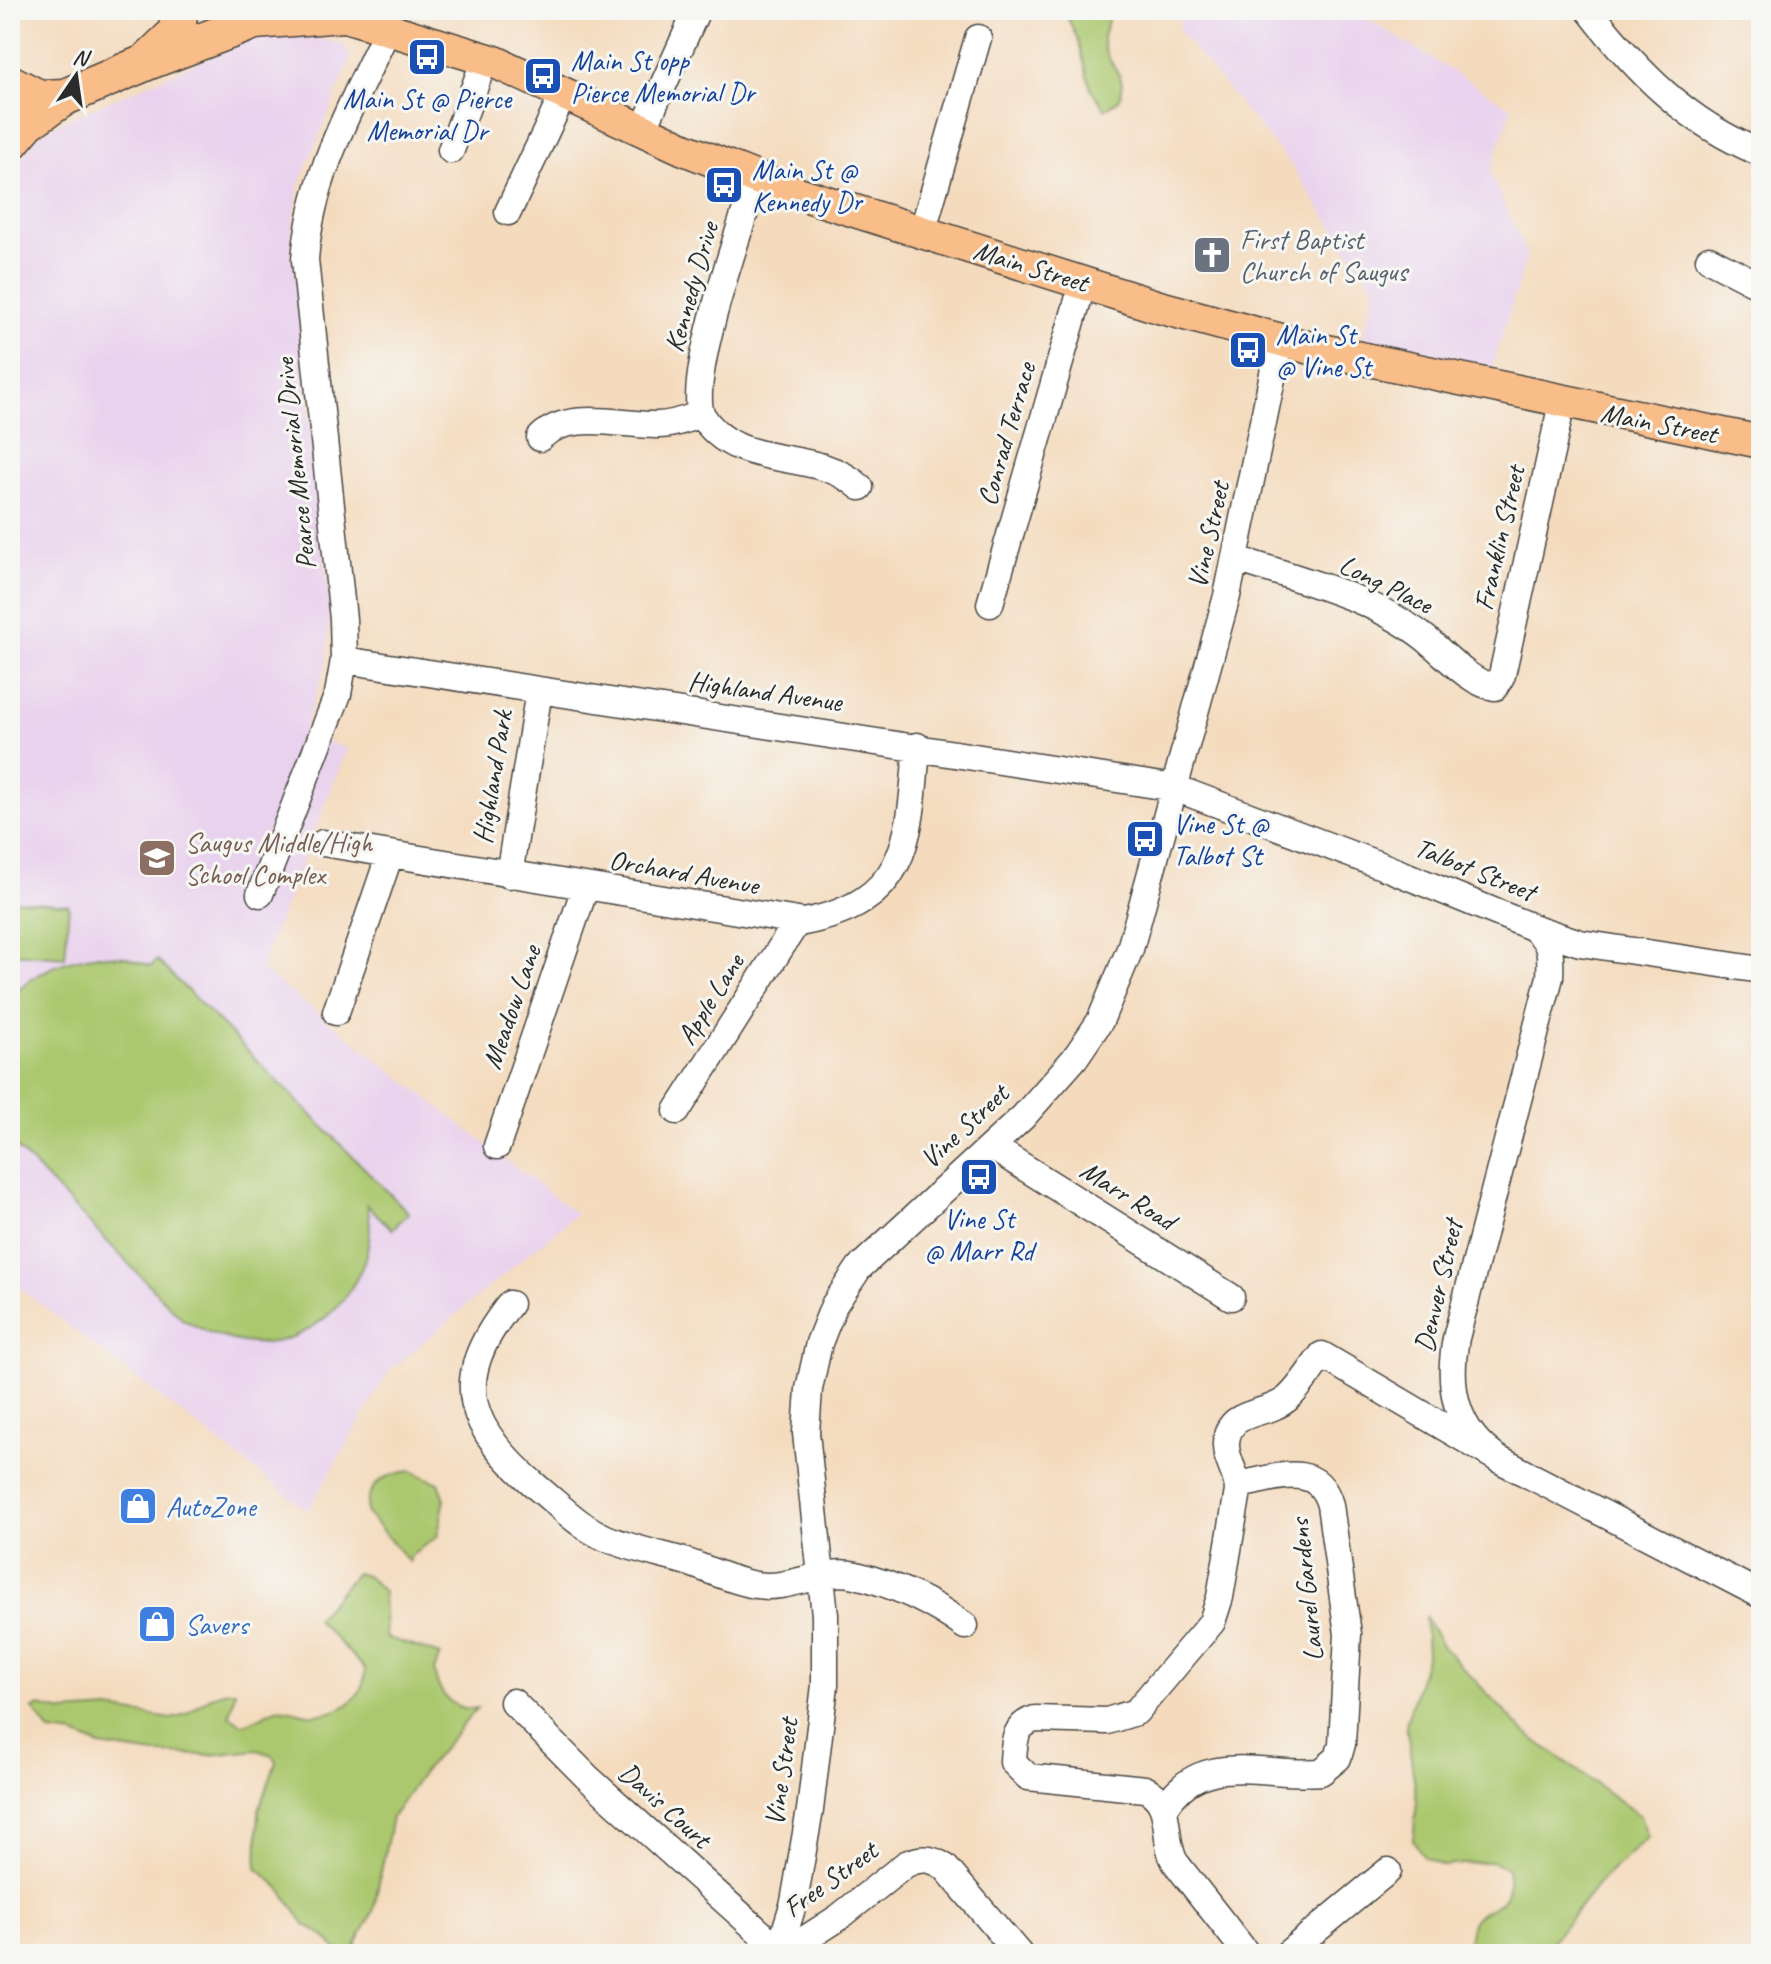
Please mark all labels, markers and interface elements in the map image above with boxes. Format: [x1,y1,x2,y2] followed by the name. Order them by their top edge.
[36,36,116,116] north arrow
[406,36,448,78] bus stop icon: Main St @ Pierce Memorial Dr
[70,42,93,73] text: N
[571,43,756,110] place label: Main St opp Pierce Memorial Dr
[522,55,564,97] bus stop icon: Main St opp Pierce Memorial Dr
[343,81,513,148] place label: Main St @ Pierce Memorial Dr
[752,152,864,219] place label: Main St @ Kennedy Dr
[703,164,745,206] bus stop icon: Main St @ Kennedy Dr
[656,216,727,356] street label: Kennedy Drive
[1240,222,1409,289] place label: First Baptist Church of Saugus
[970,232,1095,301] street label: Main Street
[1191,234,1233,276] church icon: First Baptist Church of Saugus
[1276,317,1374,384] place label: Main St @ Vine St
[1227,329,1269,371] bus stop icon: Main St @ Vine St
[266,355,324,571] street label: Pearce Memorial Drive
[969,357,1044,509] street label: Conrad Terrace
[1598,395,1723,452] street label: Main Street
[1465,460,1533,614] street label: Franklin Street
[1179,476,1238,591] street label: Vine Street
[1334,546,1440,622] street label: Long Place
[686,663,846,719] street label: Highland Avenue
[464,705,520,846] street label: Highland Park
[1173,806,1270,873] place label: Vine St @ Talbot St
[1124,818,1166,860] bus stop icon: Vine St @ Talbot St
[185,825,374,892] place label: Saugus Middle/High School Complex
[1410,829,1544,910] street label: Talbot Street
[136,837,178,879] school or university icon: Saugus Middle/High School Complex
[607,842,763,903] street label: Orchard Avenue
[474,939,549,1073] street label: Meadow Lane
[668,945,753,1051] street label: Apple Lane
[913,1075,1017,1176] street label: Vine Street
[1074,1152,1185,1240] street label: Marr Road
[958,1156,1000,1198] bus stop icon: Vine St @ Marr Rd
[924,1201,1038,1268] place label: Vine St @ Marr Rd
[1406,1213,1471,1355] street label: Denver Street
[117,1485,159,1527] shop icon: AutoZone
[166,1489,257,1524] place label: AutoZone
[1281,1514,1331,1663] street label: Laurel Gardens
[136,1603,178,1645] shop icon: Savers
[185,1607,250,1642] place label: Savers
[756,1713,806,1828] street label: Vine Street
[612,1755,720,1857] street label: Davis Court
[776,1832,886,1925] street label: Free Street

